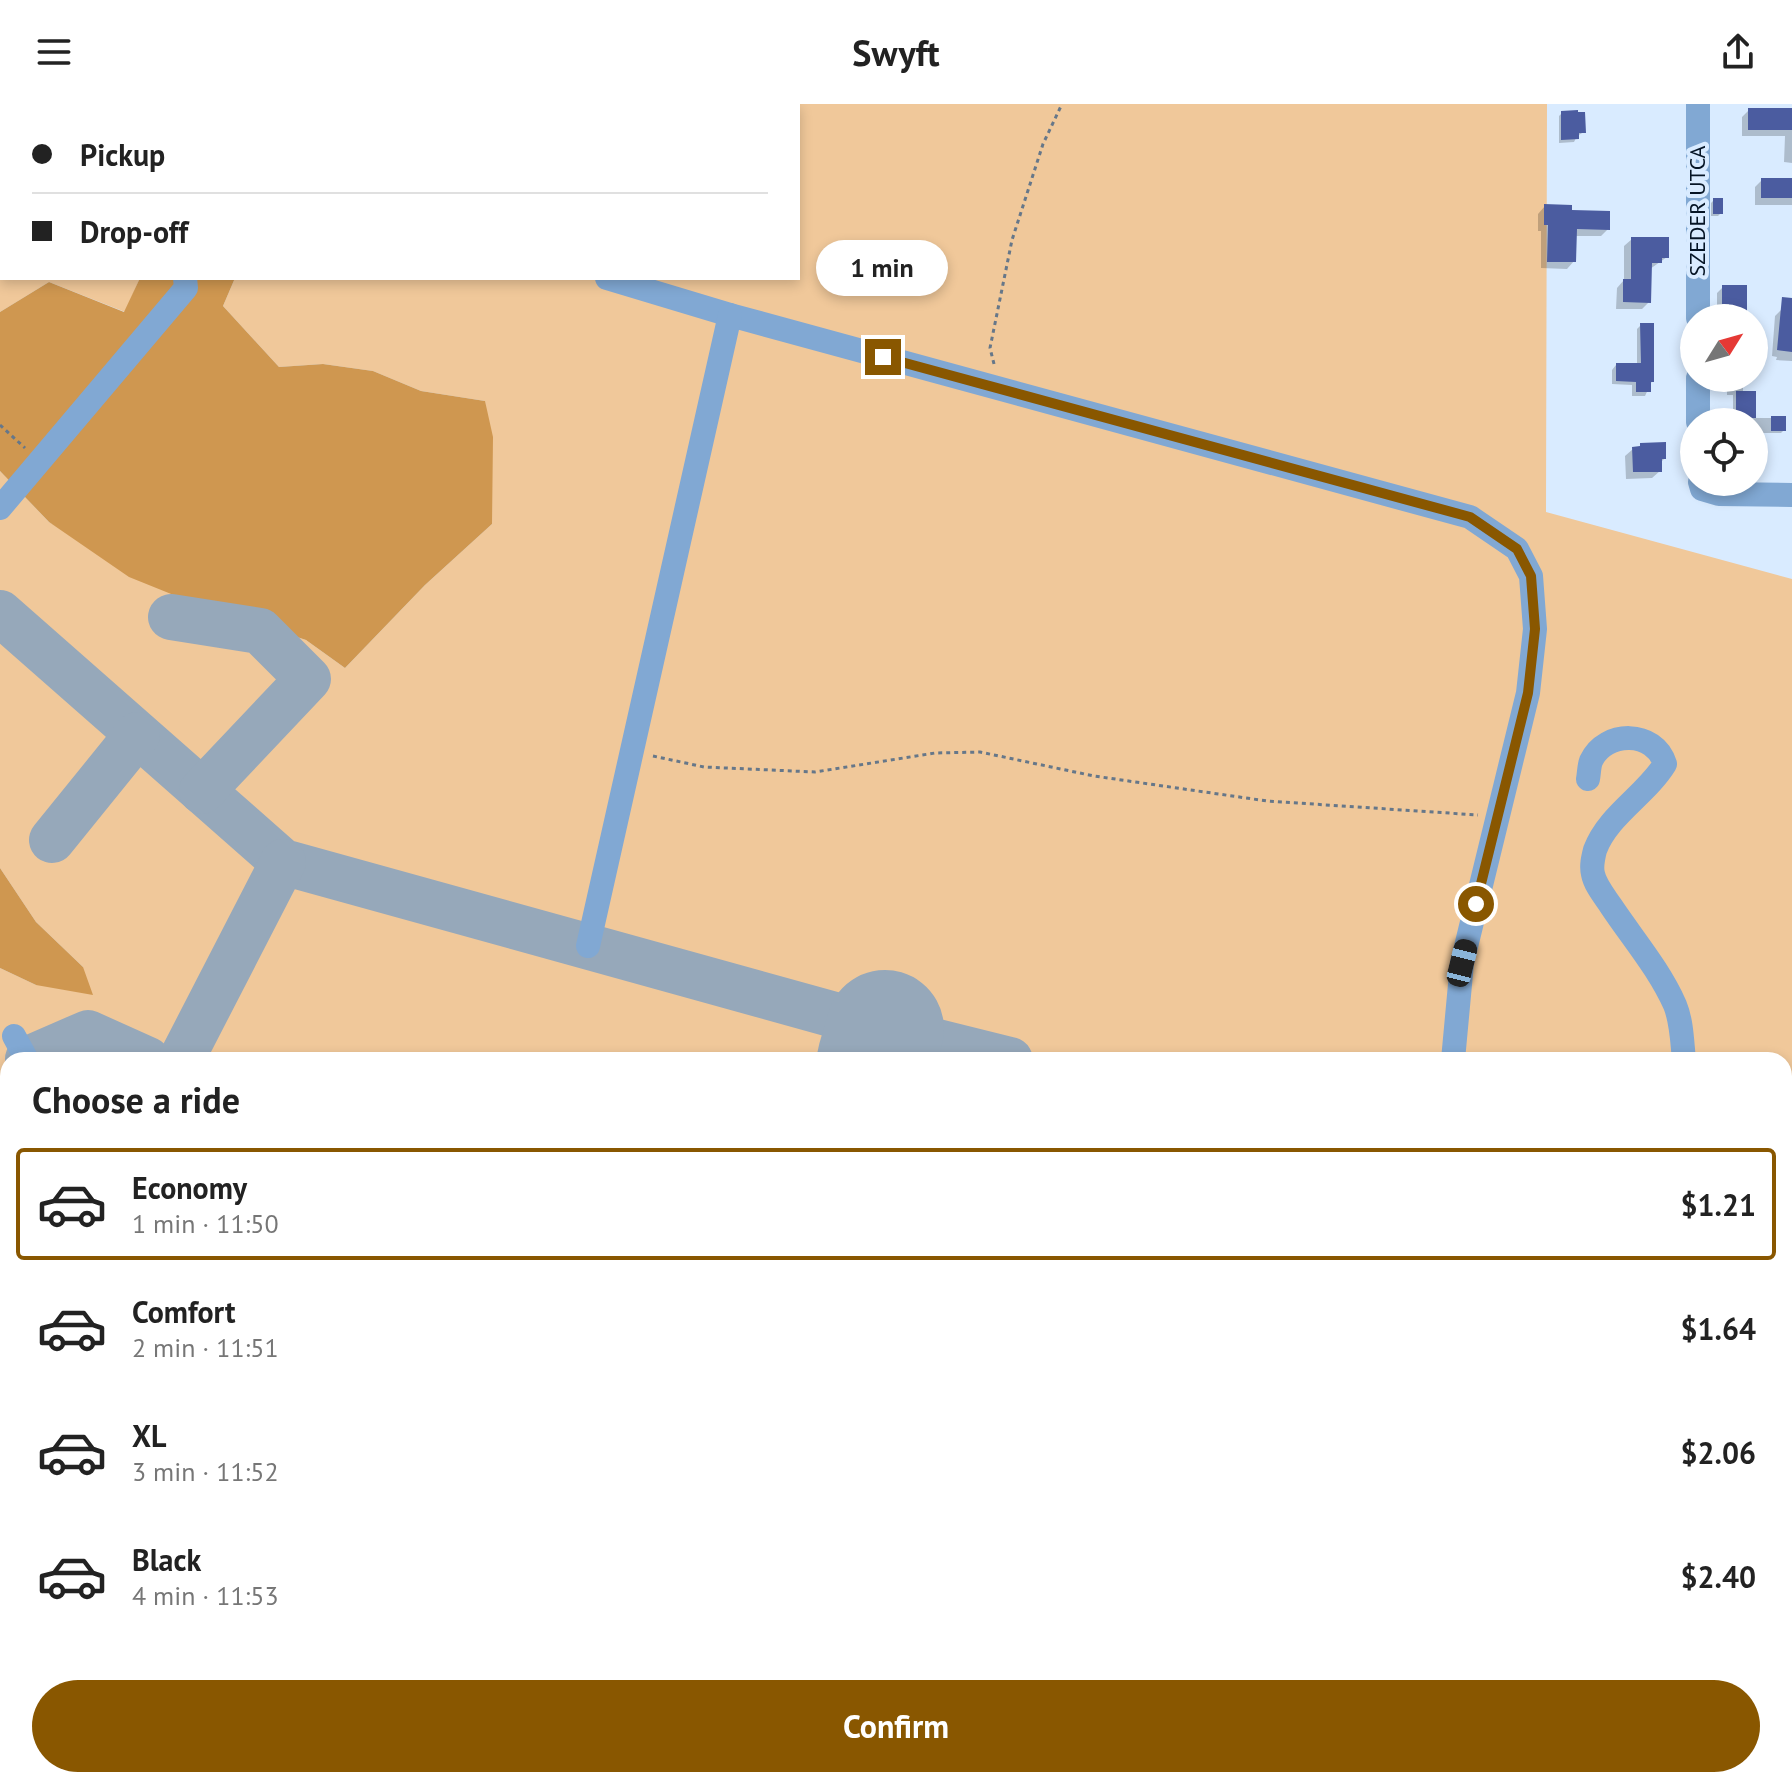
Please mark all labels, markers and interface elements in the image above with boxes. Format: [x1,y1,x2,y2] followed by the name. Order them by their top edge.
[852,29,940,76] text: Swyft
[32,30,76,74] icon: menu
[1716,30,1760,74] icon: share
[80,135,165,174] text: Pickup
[1683,145,1711,276] street label: SZEDER UTCA
[80,212,188,251] text: Drop-off
[817,241,949,297] callout: 1 min
[850,251,914,284] text: 1 min
[1680,304,1768,392] north arrow
[1680,304,1768,496] map controls
[865,339,901,375] route end
[1680,408,1768,496] button: locate
[1458,886,1494,922] route start
[1445,937,1479,989] car
[32,1076,240,1123] text: Choose a ride
[36,1168,108,1240] icon: car
[132,1168,247,1207] text: Economy
[1681,1185,1756,1224] text: $1.21
[132,1207,279,1240] text: 1 min · 11:50
[36,1292,108,1364] icon: car
[132,1292,235,1331] text: Comfort
[1681,1309,1756,1348] text: $1.64
[132,1331,279,1364] text: 2 min · 11:51
[36,1416,108,1488] icon: car
[132,1416,166,1455] text: XL
[1681,1433,1756,1472] text: $2.06
[132,1455,279,1488] text: 3 min · 11:52
[36,1540,108,1612] icon: car
[132,1540,201,1579] text: Black
[1681,1557,1756,1596] text: $2.40
[132,1579,279,1612] text: 4 min · 11:53
[32,1680,1760,1772] button: Confirm

